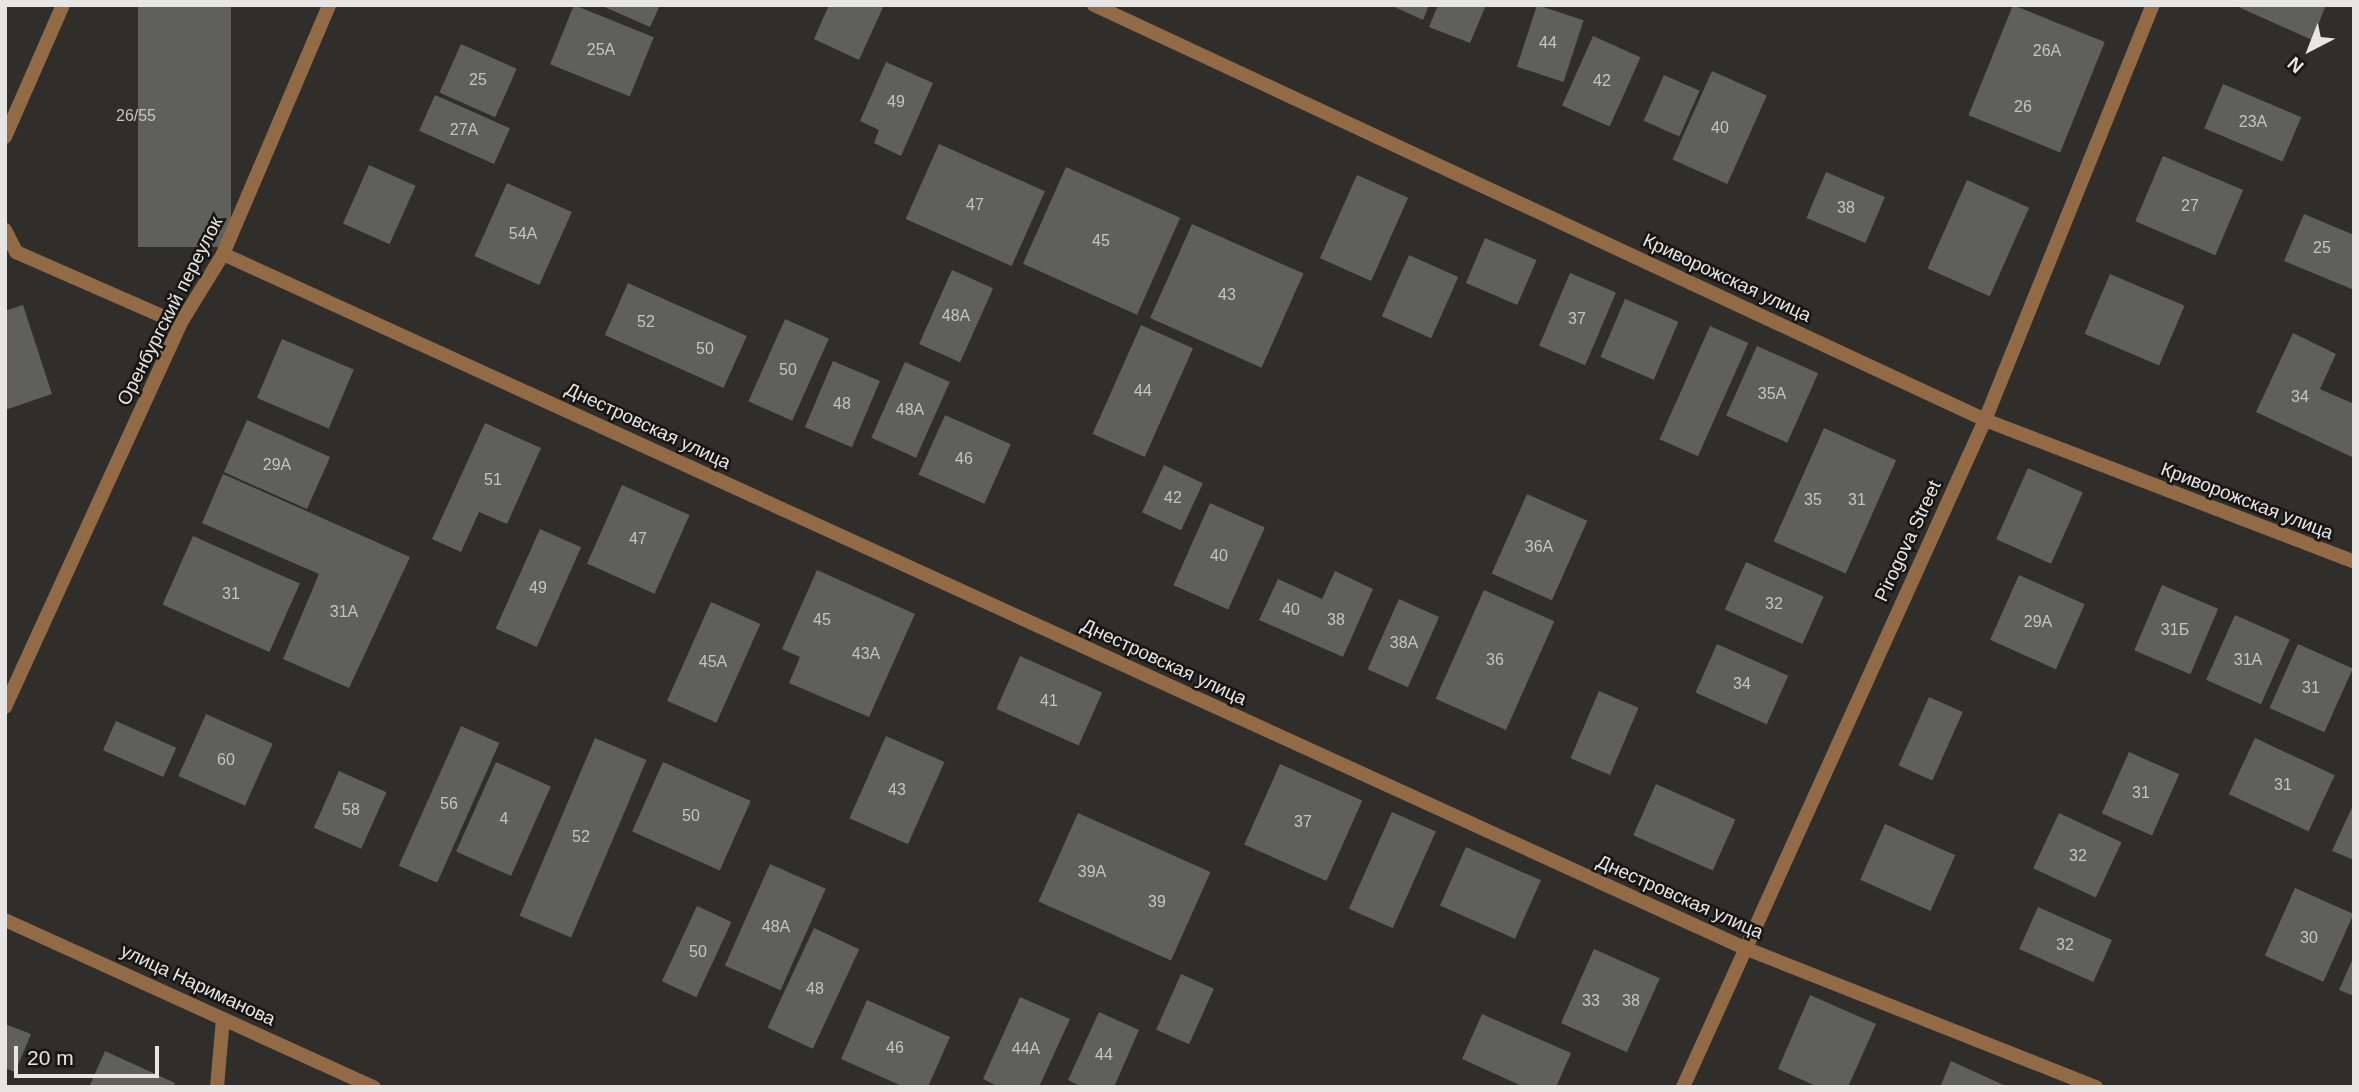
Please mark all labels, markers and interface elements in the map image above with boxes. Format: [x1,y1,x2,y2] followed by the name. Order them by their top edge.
[2275,14,2345,84] north arrow
[1539,33,1557,53] house number: 44
[587,40,615,60] house number: 25А
[2033,41,2061,61] house number: 26А
[2283,53,2308,77] text: N
[469,70,487,90] house number: 25
[1593,71,1611,91] house number: 42
[887,92,905,112] house number: 49
[2014,97,2032,117] house number: 26
[116,106,156,126] house number: 26/55
[2239,112,2267,132] house number: 23А
[1711,118,1729,138] house number: 40
[450,120,478,140] house number: 27А
[966,195,984,215] house number: 47
[2181,196,2199,216] house number: 27
[1837,198,1855,218] house number: 38
[112,213,228,409] street label: Оренбургский переулок
[509,224,537,244] house number: 54А
[1639,229,1815,327] street label: Криворожская улица
[1092,231,1110,251] house number: 45
[2313,238,2331,258] house number: 25
[1218,285,1236,305] house number: 43
[942,306,970,326] house number: 48А
[1568,309,1586,329] house number: 37
[637,312,655,332] house number: 52
[696,339,714,359] house number: 50
[779,360,797,380] house number: 50
[562,378,734,474] street label: Днестровская улица
[1134,381,1152,401] house number: 44
[1758,384,1786,404] house number: 35А
[2291,387,2309,407] house number: 34
[833,394,851,414] house number: 48
[896,400,924,420] house number: 48А
[955,449,973,469] house number: 46
[263,455,291,475] house number: 29А
[2158,458,2336,544] street label: Криворожская улица
[484,470,502,490] house number: 51
[1870,477,1946,605] street label: Pirogova Street
[1164,488,1182,508] house number: 42
[1804,490,1822,510] house number: 35
[1848,490,1866,510] house number: 31
[629,529,647,549] house number: 47
[1525,537,1553,557] house number: 36А
[1210,546,1228,566] house number: 40
[529,578,547,598] house number: 49
[222,584,240,604] house number: 31
[1765,594,1783,614] house number: 32
[1282,600,1300,620] house number: 40
[330,602,358,622] house number: 31А
[813,610,831,630] house number: 45
[1327,610,1345,630] house number: 38
[2024,612,2052,632] house number: 29А
[1078,614,1250,710] street label: Днестровская улица
[2161,620,2189,640] house number: 31Б
[1390,633,1418,653] house number: 38А
[852,644,880,664] house number: 43А
[1486,650,1504,670] house number: 36
[2234,650,2262,670] house number: 31А
[699,652,727,672] house number: 45А
[1733,674,1751,694] house number: 34
[2302,678,2320,698] house number: 31
[1040,691,1058,711] house number: 41
[217,750,235,770] house number: 60
[2274,775,2292,795] house number: 31
[888,780,906,800] house number: 43
[2132,783,2150,803] house number: 31
[440,794,458,814] house number: 56
[342,800,360,820] house number: 58
[682,806,700,826] house number: 50
[500,809,508,829] house number: 4
[1294,812,1312,832] house number: 37
[572,827,590,847] house number: 52
[2069,846,2087,866] house number: 32
[1593,850,1767,944] street label: Днестровская улица
[1078,862,1106,882] house number: 39А
[1148,892,1166,912] house number: 39
[762,917,790,937] house number: 48А
[2300,928,2318,948] house number: 30
[2056,935,2074,955] house number: 32
[117,939,279,1031] street label: улица Нариманова
[689,942,707,962] house number: 50
[806,979,824,999] house number: 48
[1582,991,1600,1011] house number: 33
[1622,991,1640,1011] house number: 38
[18,1032,163,1076] scale bar
[886,1038,904,1058] house number: 46
[1012,1039,1040,1059] house number: 44А
[1095,1045,1113,1065] house number: 44
[27,1046,74,1069] text: 20 m

